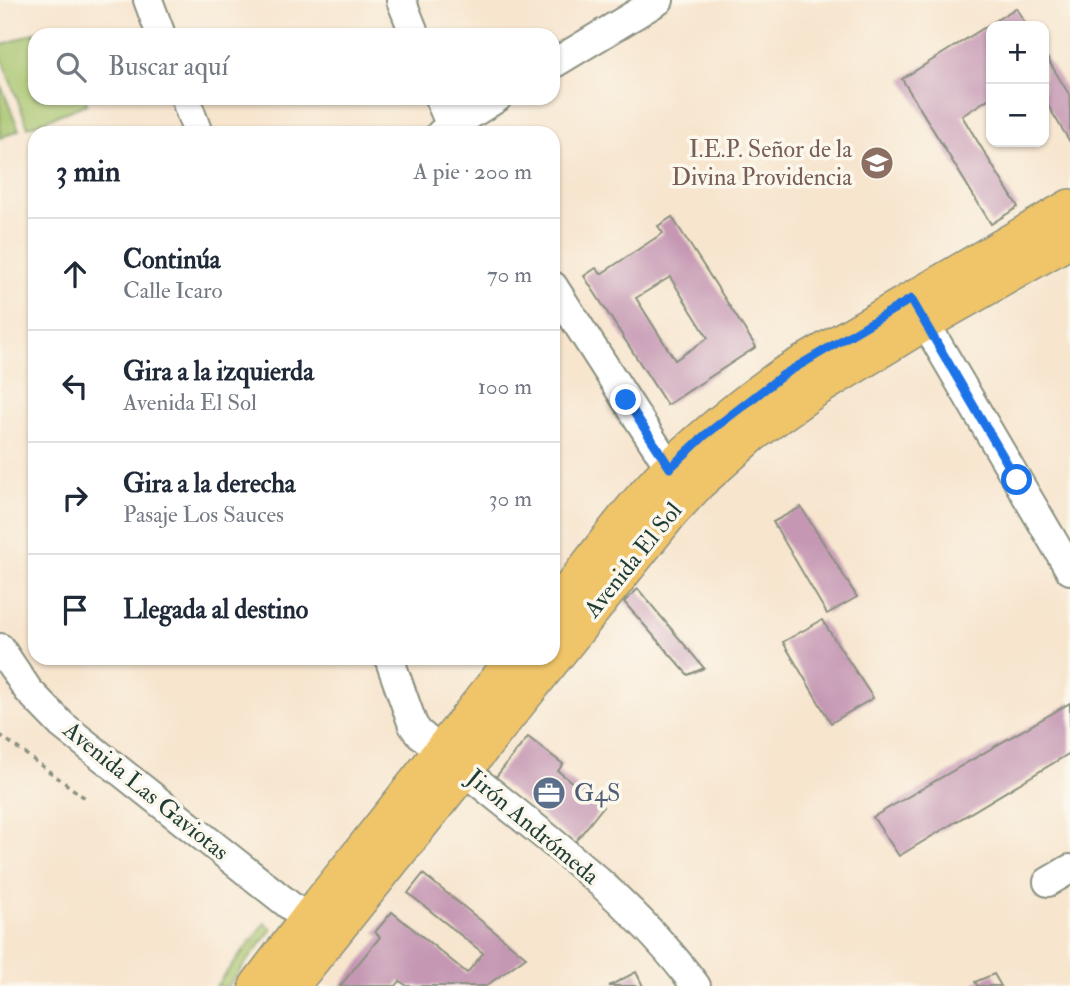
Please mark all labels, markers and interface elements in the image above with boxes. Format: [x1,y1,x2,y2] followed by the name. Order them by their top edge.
[986,21,1049,147] map controls
[986,21,1049,84] button: +
[28,28,560,105] search box
[52,48,90,86] icon: search
[108,51,228,83] text: Buscar aquí
[986,84,1049,147] button: −
[671,134,853,193] place label: I.E.P. Señor de la Divina Providencia
[858,144,896,182] school or university icon: I.E.P. Señor de la Divina Providencia
[56,153,121,190] text: 3 min
[413,157,532,186] text: A pie · 200 m
[123,244,221,276] text: Continúa
[56,255,94,293] icon: ahead
[487,260,532,289] text: 70 m
[123,276,223,305] text: Calle Icaro
[123,356,314,388] text: Gira a la izquierda
[56,367,94,405] icon: left
[478,372,532,401] text: 100 m
[610,384,641,415] route end
[123,388,257,417] text: Avenida El Sol
[1001,464,1032,495] route start
[123,468,296,500] text: Gira a la derecha
[56,479,94,517] icon: right
[489,484,532,513] text: 30 m
[576,496,689,625] street label: Avenida El Sol
[123,500,284,529] text: Pasaje Los Sauces
[56,591,94,629] icon: arrive
[123,594,308,626] text: Llegada al destino
[56,714,235,867] street label: Avenida Las Gaviotas
[460,762,607,892] street label: Jirón Andrómeda
[530,774,568,812] office icon: G4S
[574,778,620,809] place label: G4S

